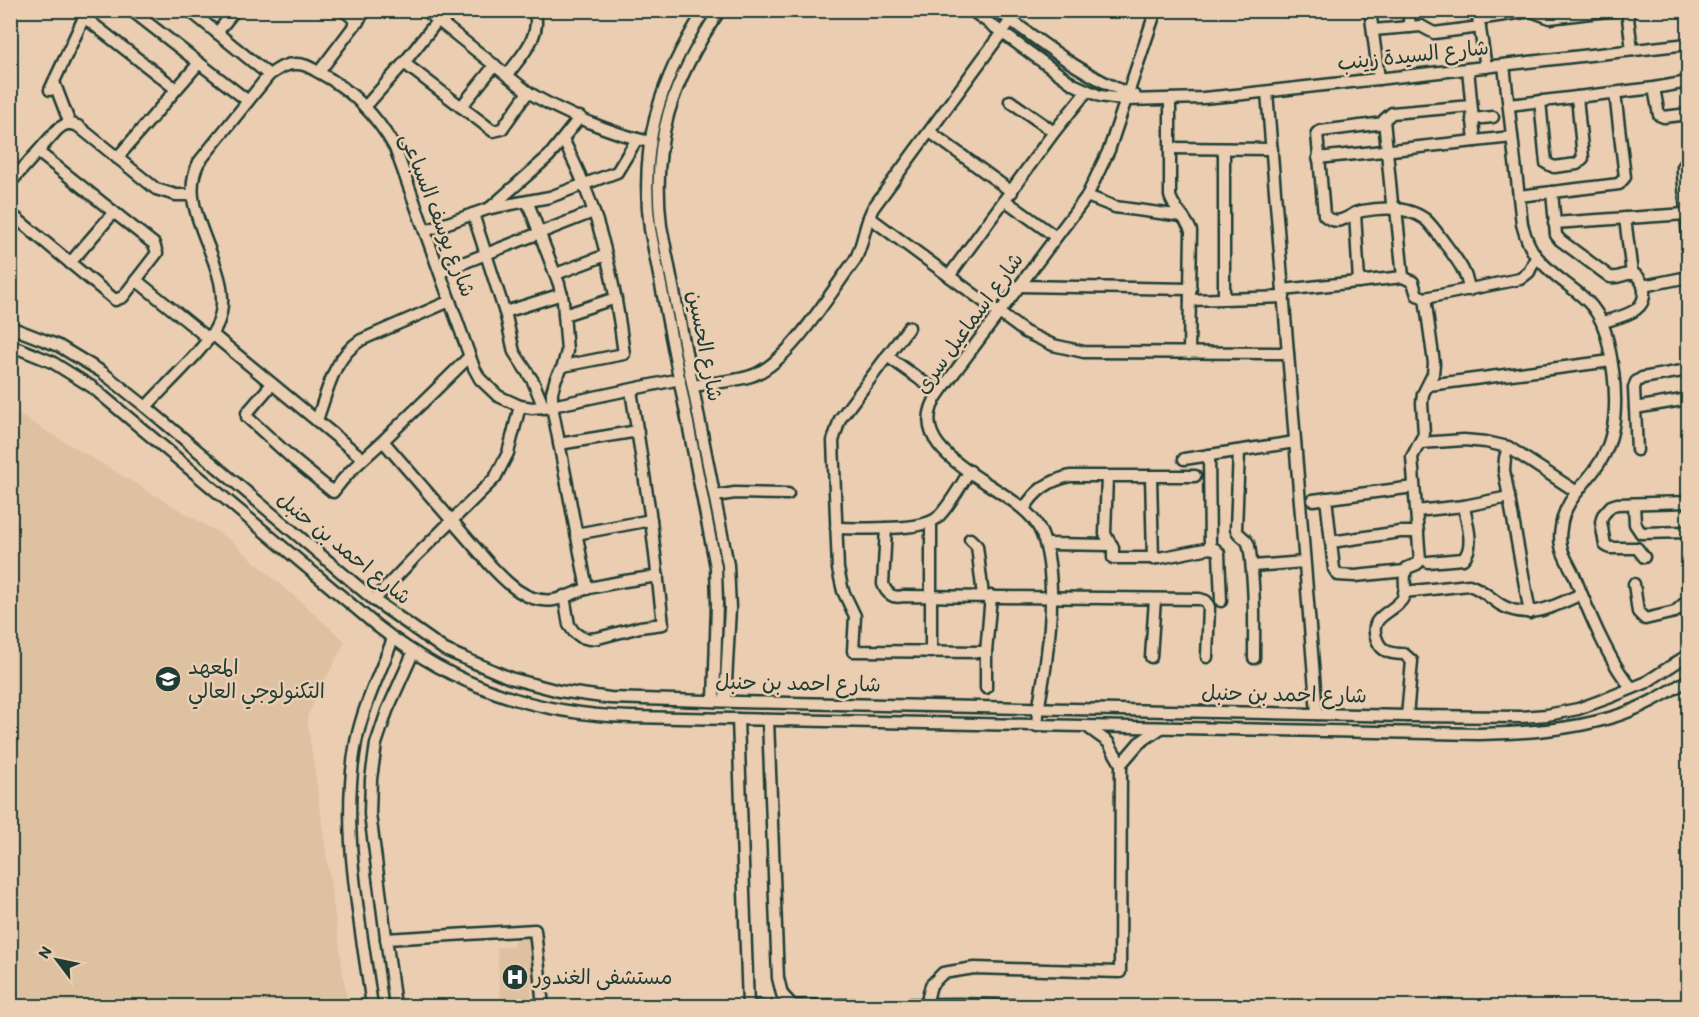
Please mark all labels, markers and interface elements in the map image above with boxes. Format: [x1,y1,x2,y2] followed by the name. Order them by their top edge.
[1336,34,1490,78] street label: شارع السيدة زينب
[393,129,481,301] street label: شارع يوسف السباعى
[909,247,1031,400] street label: شارع اسماعيل سرى
[680,288,728,404] street label: شارع الحسين
[270,486,417,612] street label: شارع احمد بن حنبل
[188,654,325,710] place label: المعهد التكنولوجي العالي
[153,664,183,694] school or university icon: المعهد التكنولوجي العالي
[715,669,881,699] street label: شارع احمد بن حنبل
[1201,680,1367,710] street label: شارع احمد بن حنبل
[27,930,87,990] north arrow
[34,943,56,962] text: N
[500,962,530,992] hospital icon: مستشفى الغندور
[532,964,673,991] place label: مستشفى الغندور

